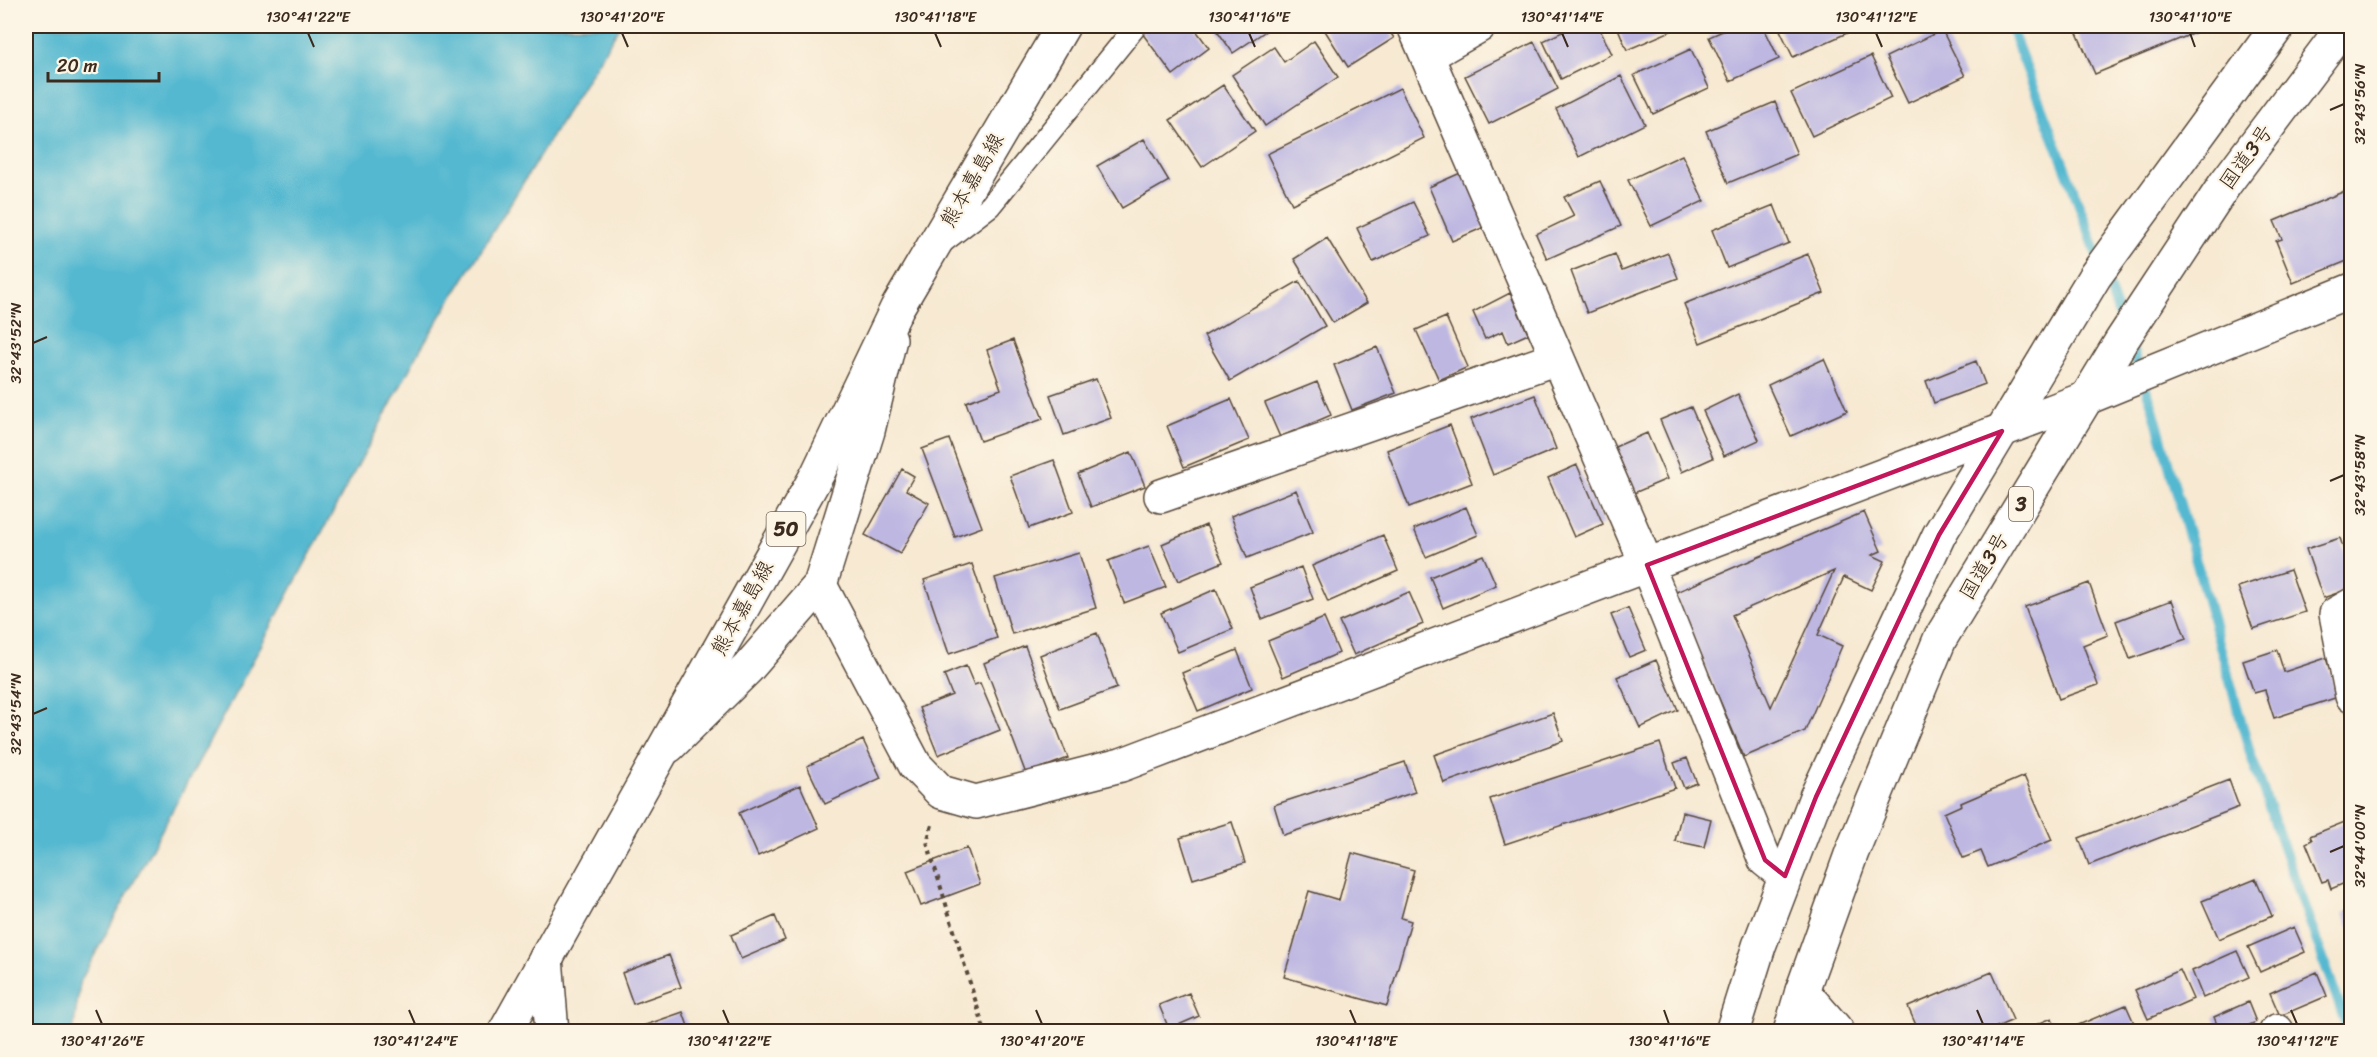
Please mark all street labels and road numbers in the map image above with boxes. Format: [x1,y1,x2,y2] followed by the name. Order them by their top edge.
[2209,116,2283,198] street label: 国道3号
[929,125,1015,235] street label: 熊本嘉島線
[2009,487,2033,521] road number: 3
[766,512,806,546] road number: 50
[1949,524,2019,608] street label: 国道3号
[700,553,784,663] street label: 熊本嘉島線

